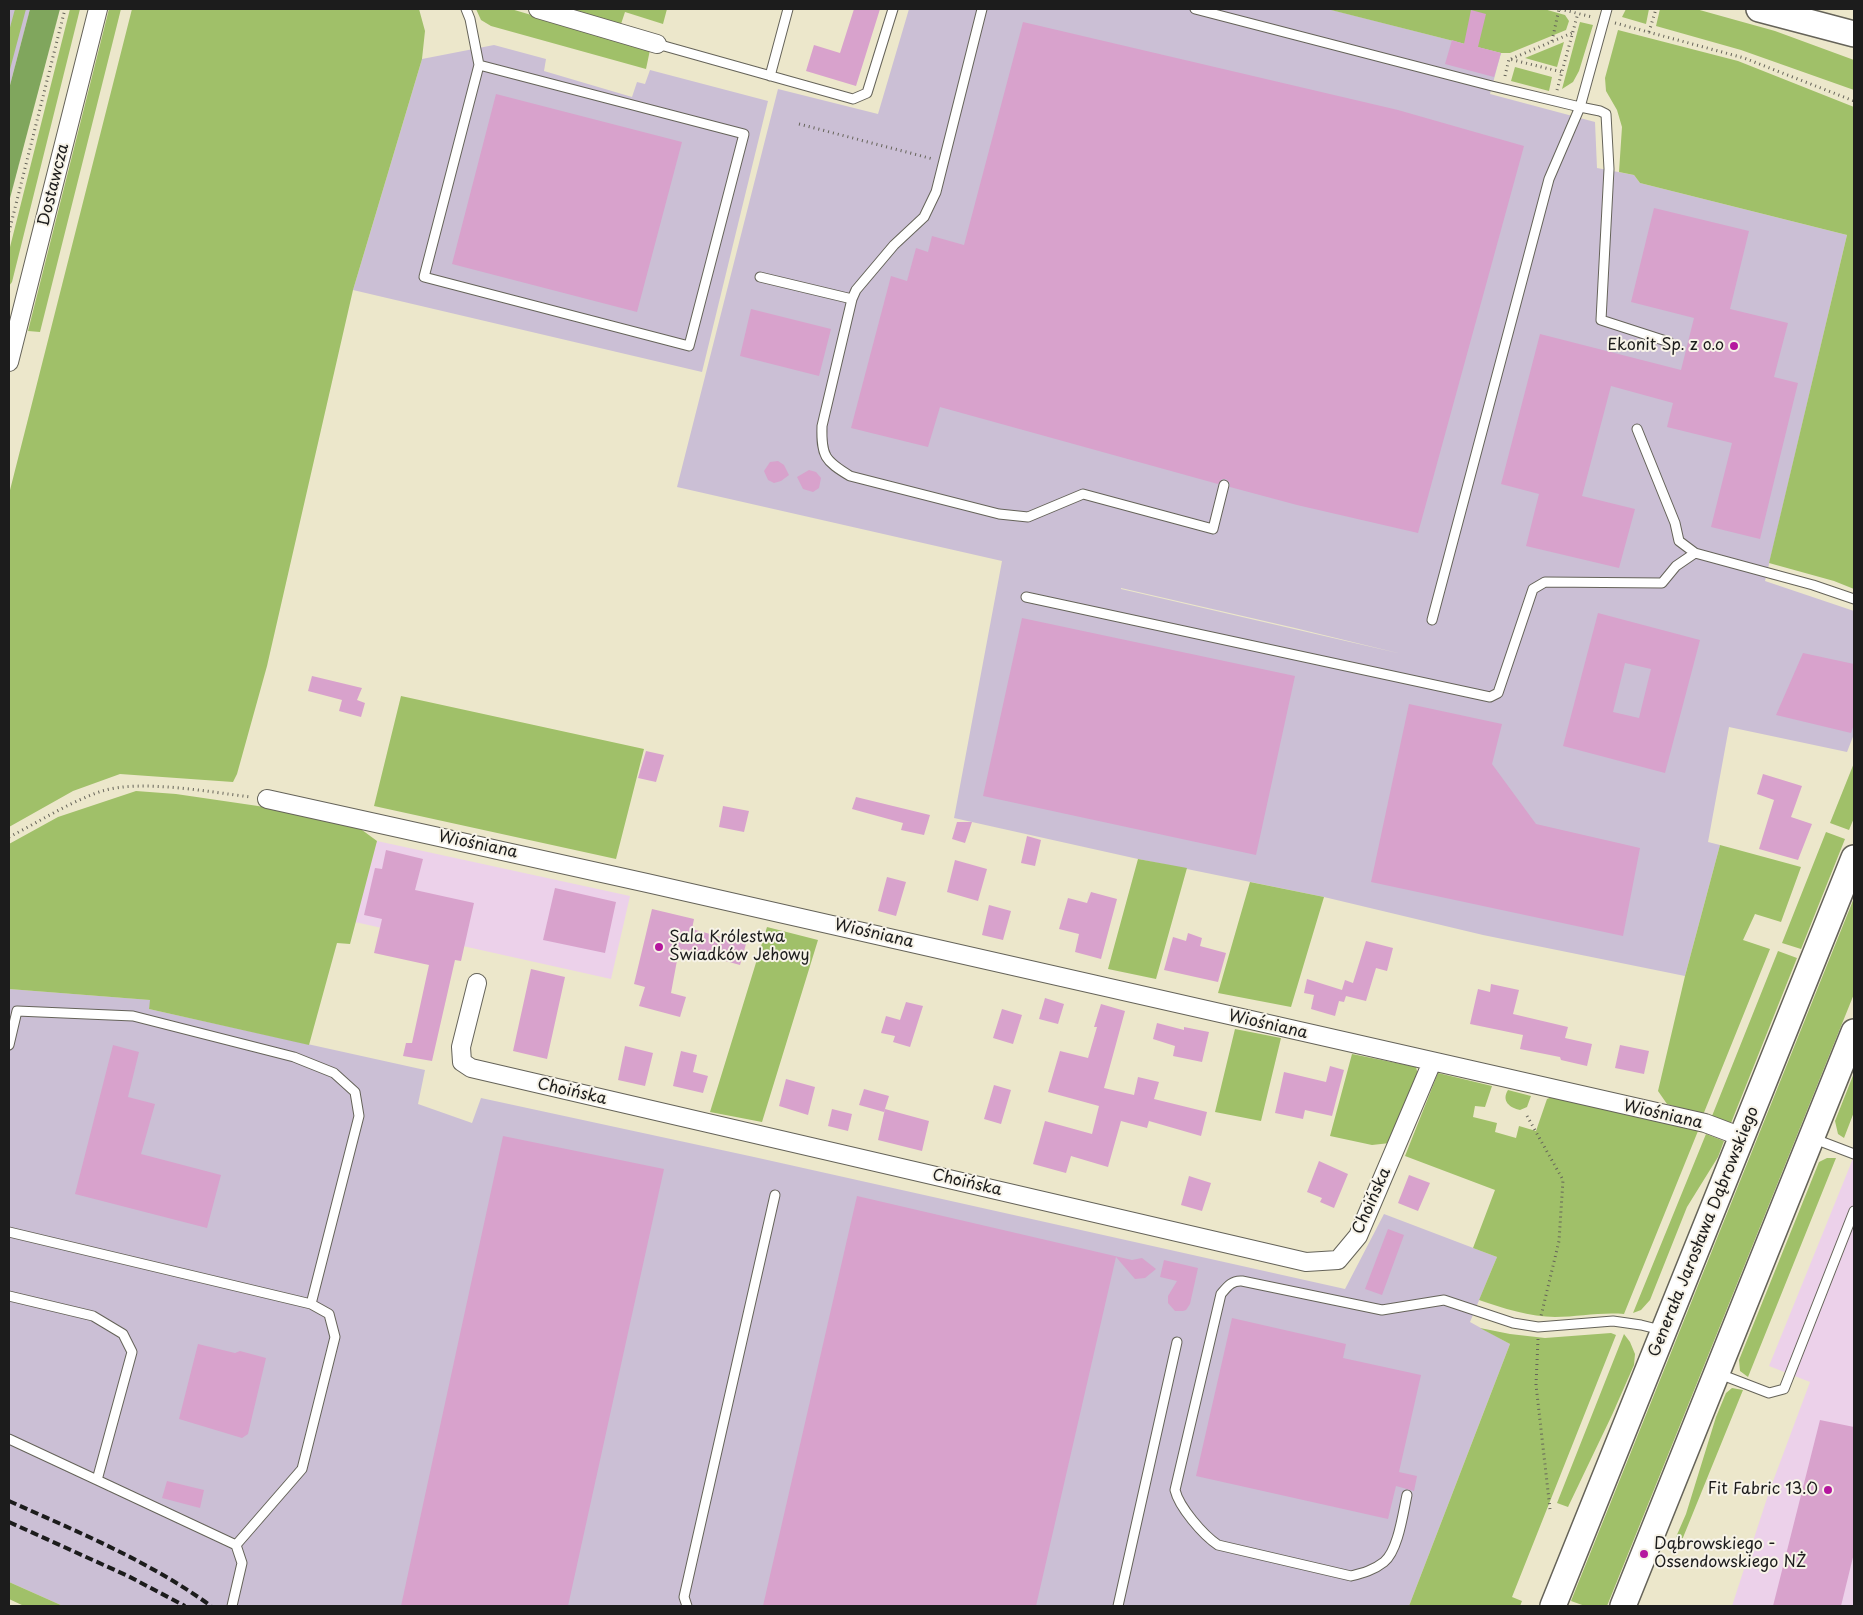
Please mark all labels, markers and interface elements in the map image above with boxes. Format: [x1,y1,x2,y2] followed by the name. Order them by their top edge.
[34,142,74,228] street label: Dostawcza
[1607,336,1724,356] place label: Ekonit Sp. z o.o
[1728,340,1740,352] marker: Ekonit Sp. z o.o
[437,827,519,863] street label: Wiośniana
[833,916,915,952] street label: Wiośniana
[669,928,809,966] place label: Sala Królestwa Świadków Jehowy
[653,941,665,953] marker: Sala Królestwa Świadków Jehowy
[1227,1007,1309,1043] street label: Wiośniana
[535,1075,609,1109] street label: Choińska
[1622,1097,1704,1133] street label: Wiośniana
[1645,1104,1763,1360] street label: Generała Jarosława Dąbrowskiego
[1349,1165,1395,1237] street label: Choińska
[930,1166,1004,1200] street label: Choińska
[1708,1480,1818,1500] place label: Fit Fabric 13.0
[1822,1484,1834,1496] marker: Fit Fabric 13.0
[1654,1535,1806,1573] place label: Dąbrowskiego - Ossendowskiego NŻ
[1638,1548,1650,1560] marker: Dąbrowskiego - Ossendowskiego NŻ

